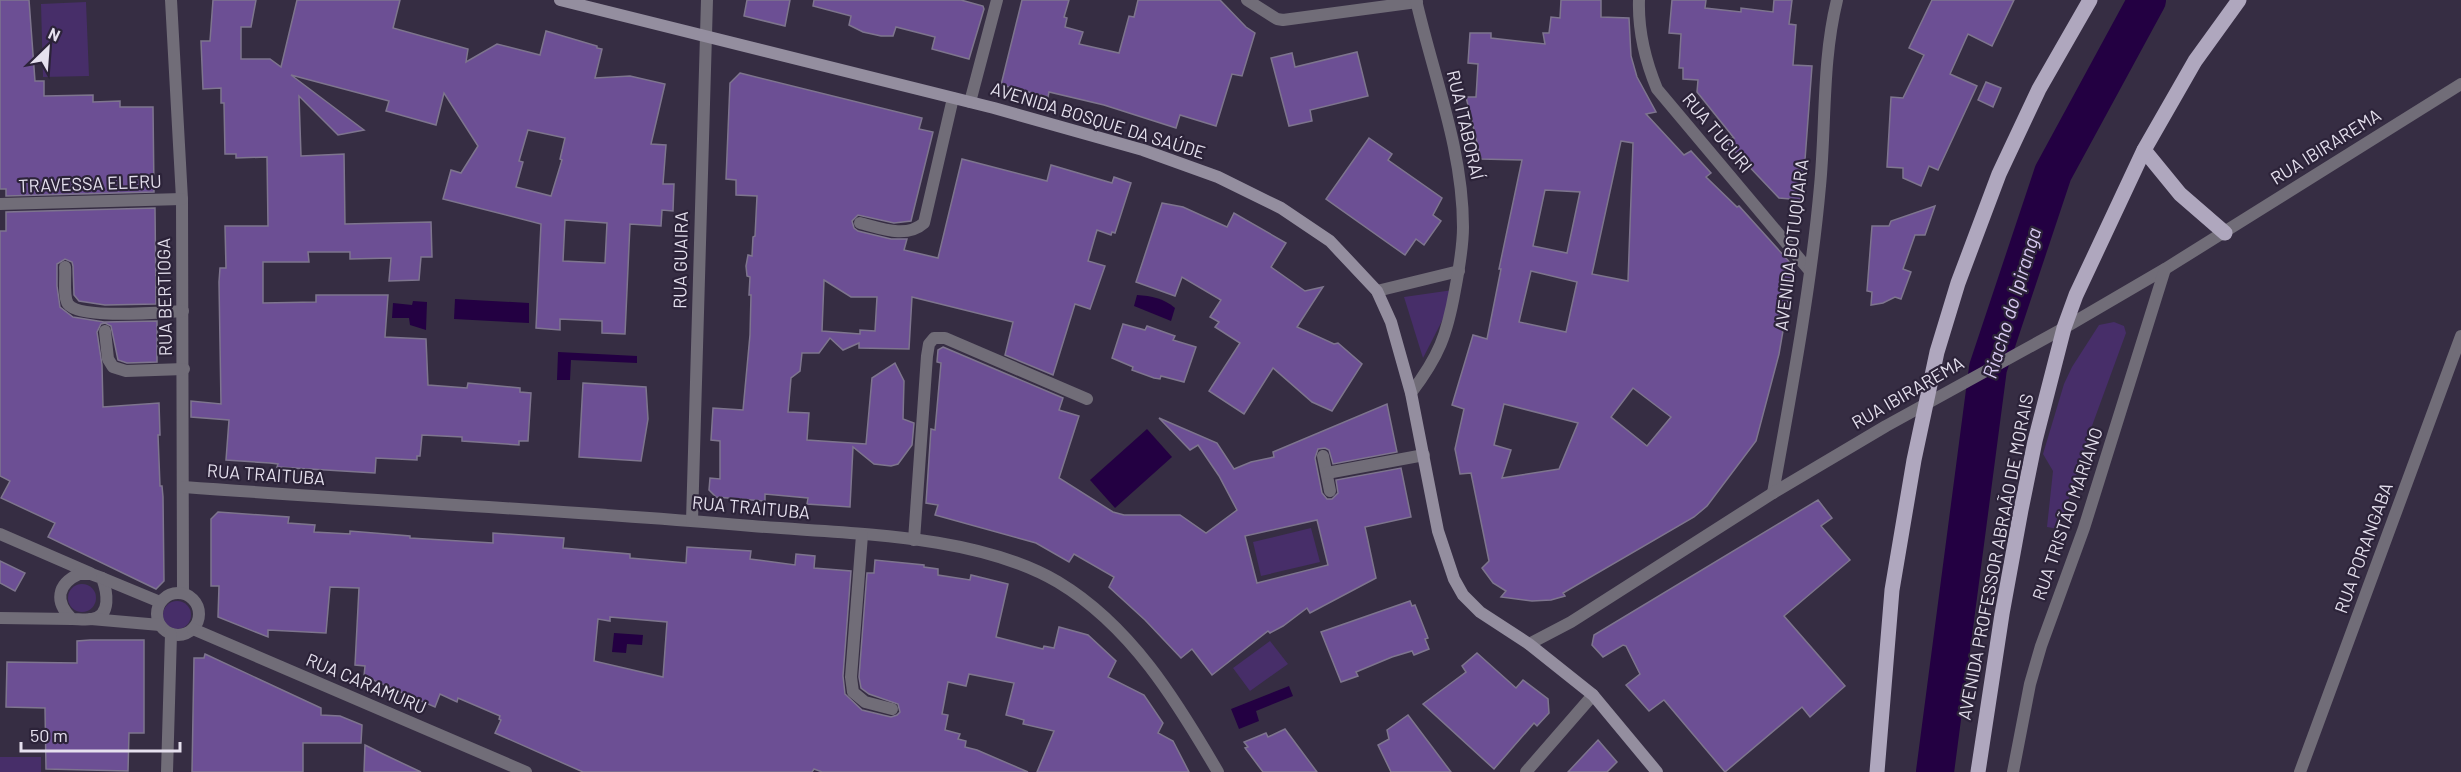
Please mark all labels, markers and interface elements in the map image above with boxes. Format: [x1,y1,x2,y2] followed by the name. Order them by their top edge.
[18,18,78,78] north arrow
[46,23,63,45] text: N
[1443,68,1489,182] street label: RUA ITABORAÍ
[988,77,1208,163] street label: AVENIDA BOSQUE DA SAÚDE
[1678,88,1757,177] street label: RUA TUCURI
[2266,103,2385,189] street label: RUA IBIRAREMA
[1770,158,1812,332] street label: AVENIDA BOTUQUARA
[18,170,162,196] street label: TRAVESSA ELERU
[668,211,692,309] street label: RUA GUAIRA
[1977,224,2045,381] water label: Riacho do Ipiranga
[152,238,176,356] street label: RUA BERTIOGA
[1847,351,1968,433] street label: RUA IBIRAREMA
[1953,392,2037,722] street label: AVENIDA PROFESSOR ABRAÃO DE MORAIS
[2027,424,2107,603] street label: RUA TRISTÃO MARIANO
[206,459,326,489] street label: RUA TRAITUBA
[2329,479,2397,616] street label: RUA PORANGABA
[691,491,811,523] street label: RUA TRAITUBA
[303,648,430,718] street label: RUA CARAMURU
[21,715,180,753] scale bar
[30,724,68,746] text: 50 m

